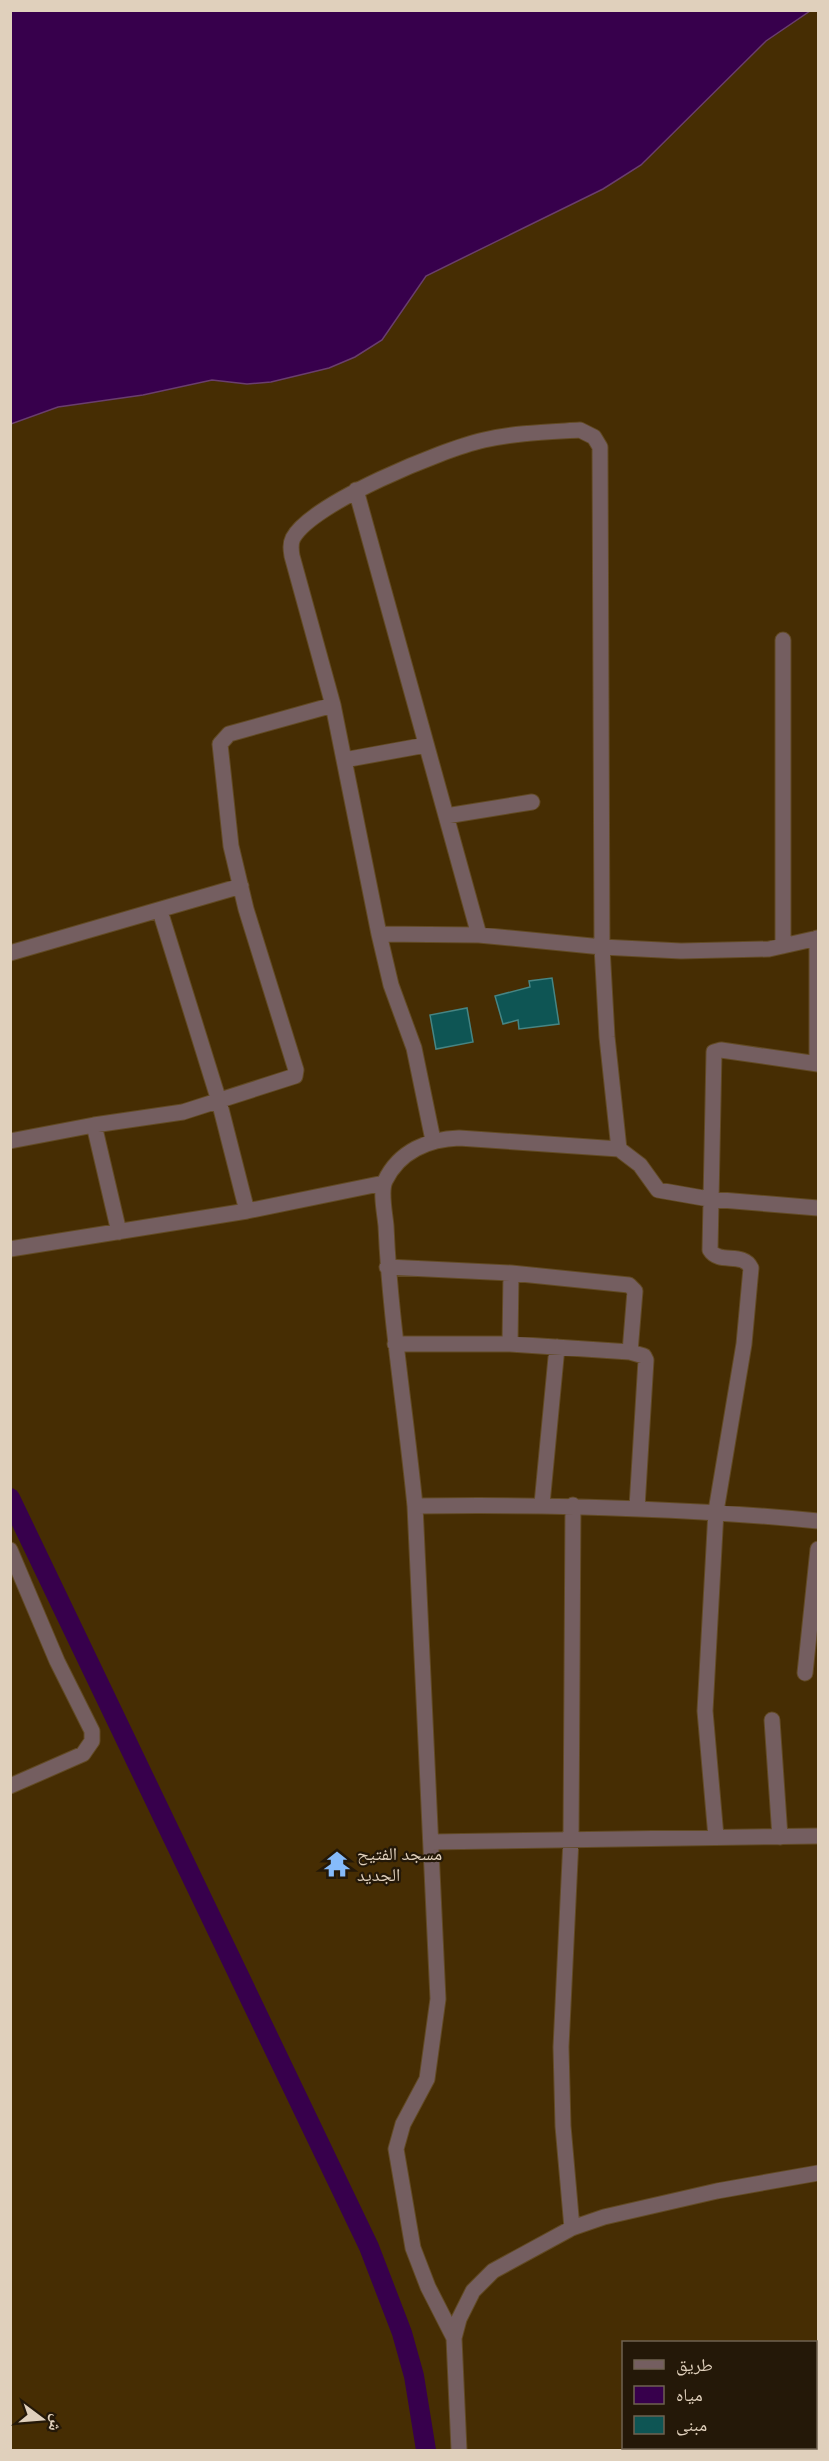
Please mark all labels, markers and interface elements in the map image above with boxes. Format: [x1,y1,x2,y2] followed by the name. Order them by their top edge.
[357,1842,442,1885] place label: مسجد الفتيح الجديد
[322,1849,352,1879] temple icon: مسجد الفتيح الجديد
[622,2341,817,2449] legend
[676,2353,713,2376] text: طريق
[676,2383,703,2405] text: مياه
[12,2389,72,2449] north arrow
[44,2412,68,2434] text: ش
[676,2413,707,2436] text: مبنى

